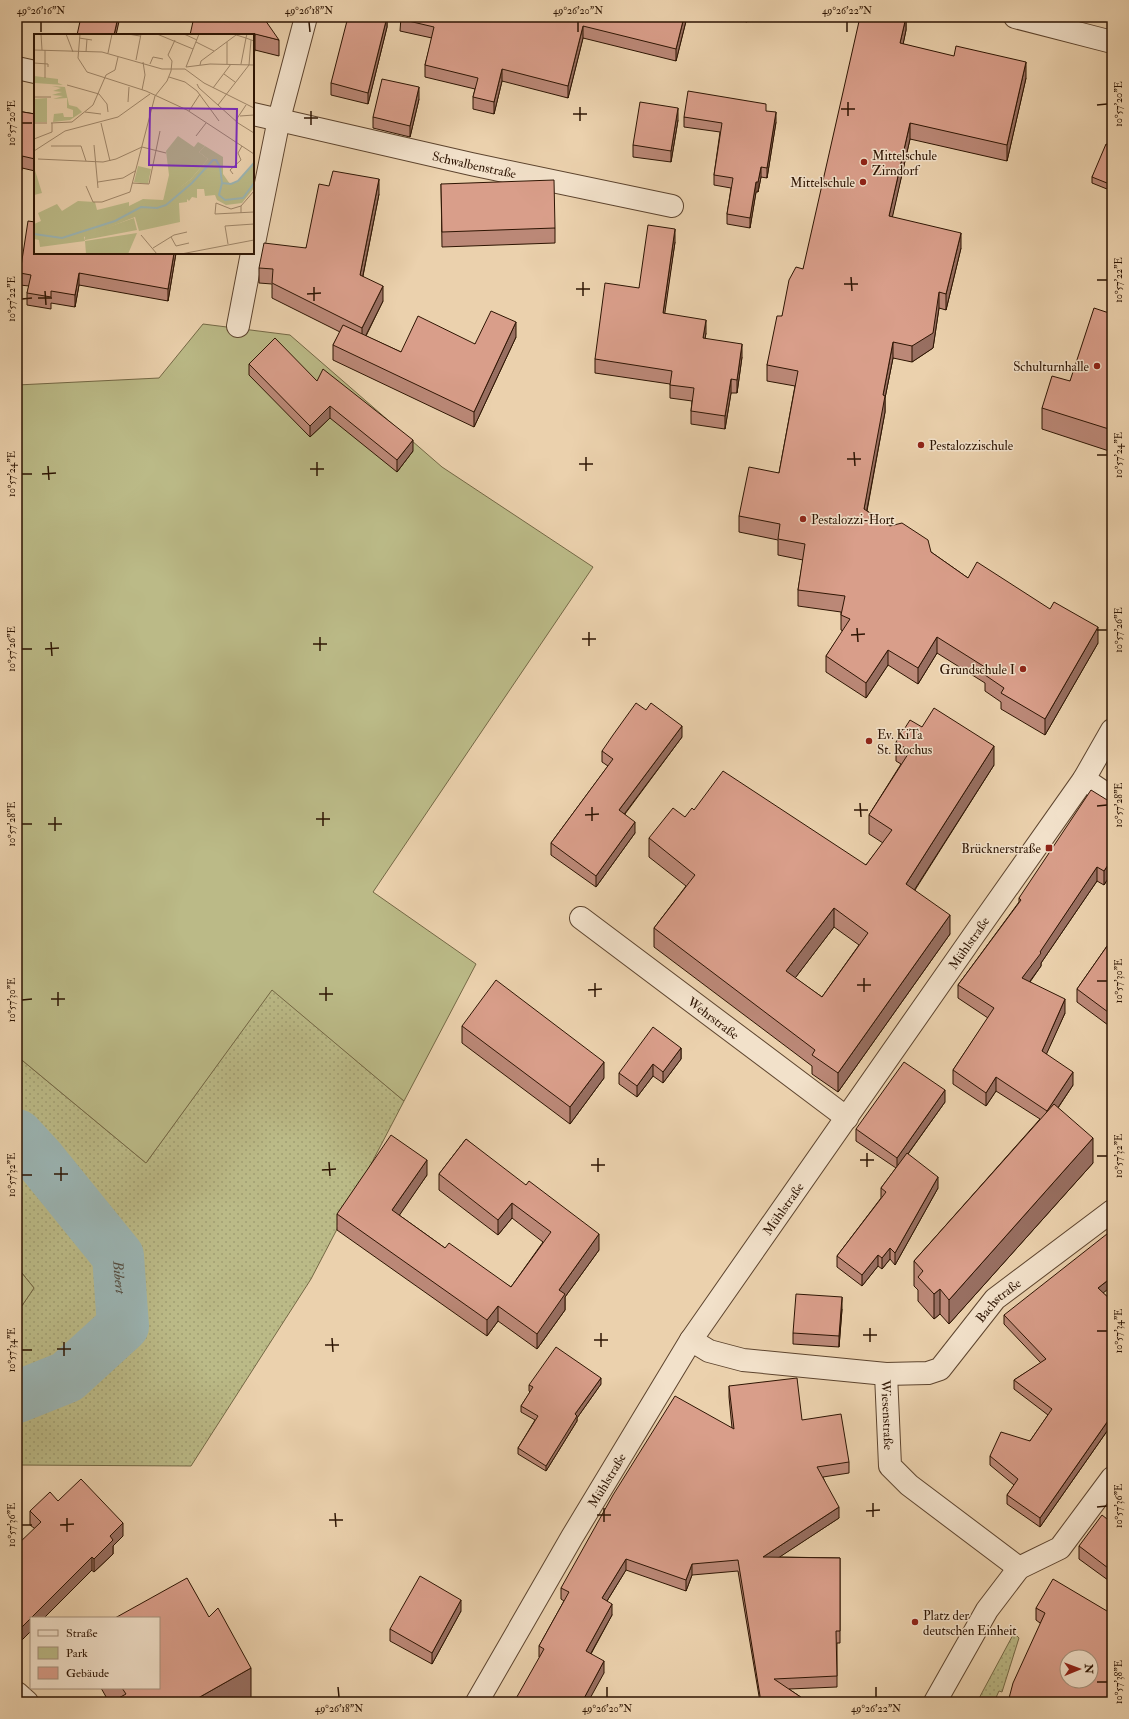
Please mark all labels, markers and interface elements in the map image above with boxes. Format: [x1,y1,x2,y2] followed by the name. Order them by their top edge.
[17,5,65,17] text: 49°26'16"N
[285,5,333,17] text: 49°26'18"N
[553,5,603,17] text: 49°26'20"N
[822,5,872,17] text: 49°26'22"N
[34,34,254,254] inset map
[1113,81,1125,127] text: 10°57'20"E
[6,100,18,146] text: 10°57'20"E
[431,148,518,182] street label: Schwalbenstraße
[872,148,938,179] place label: Mittelschule Zirndorf
[859,157,869,167] marker: Mittelschule Zirndorf
[790,175,856,191] place label: Mittelschule
[858,177,868,187] marker: Mittelschule
[1113,257,1125,303] text: 10°57'22"E
[6,276,18,322] text: 10°57'22"E
[1013,359,1090,375] place label: Schulturnhalle
[1092,361,1102,371] marker: Schulturnhalle
[1113,432,1125,478] text: 10°57'24"E
[929,438,1014,454] place label: Pestalozzischule
[916,440,926,450] marker: Pestalozzischule
[6,451,18,497] text: 10°57'24"E
[811,512,895,528] place label: Pestalozzi-Hort
[798,514,808,524] marker: Pestalozzi-Hort
[1113,607,1125,653] text: 10°57'26"E
[6,626,18,672] text: 10°57'26"E
[940,662,1015,678] place label: Grundschule I
[1018,664,1028,674] marker: Grundschule I
[877,727,933,758] place label: Ev. KiTa St. Rochus
[864,736,874,746] marker: Ev. KiTa St. Rochus
[1113,782,1125,828] text: 10°57'28"E
[6,801,18,847] text: 10°57'28"E
[961,841,1042,857] place label: Brücknerstraße
[1044,843,1054,853] marker: Brücknerstraße
[945,914,994,973] street label: Mühlstraße
[1113,959,1125,1003] text: 10°57'30"E
[6,978,18,1022] text: 10°57'30"E
[683,993,743,1043] street label: Wehrstraße
[1113,1134,1125,1178] text: 10°57'32"E
[6,1153,18,1197] text: 10°57'32"E
[760,1179,808,1238] street label: Mühlstraße
[109,1259,129,1295] water label: Bibert
[973,1275,1025,1326] street label: Bachstraße
[1113,1309,1125,1353] text: 10°57'34"E
[6,1328,18,1372] text: 10°57'34"E
[877,1379,896,1451] street label: Wiesenstraße
[585,1450,630,1511] street label: Mühlstraße
[1113,1484,1125,1528] text: 10°57'36"E
[6,1503,18,1547] text: 10°57'36"E
[923,1608,1017,1639] place label: Platz der deutschen Einheit
[30,1617,160,1689] legend
[910,1617,920,1627] marker: Platz der deutschen Einheit
[66,1626,97,1641] text: Straße
[66,1646,88,1661] text: Park
[1059,1649,1099,1689] north arrow
[1113,1660,1125,1704] text: 10°57'38"E
[1082,1663,1095,1675] text: N
[66,1666,109,1681] text: Gebäude
[315,1703,363,1715] text: 49°26'18"N
[582,1703,632,1715] text: 49°26'20"N
[851,1703,901,1715] text: 49°26'22"N

